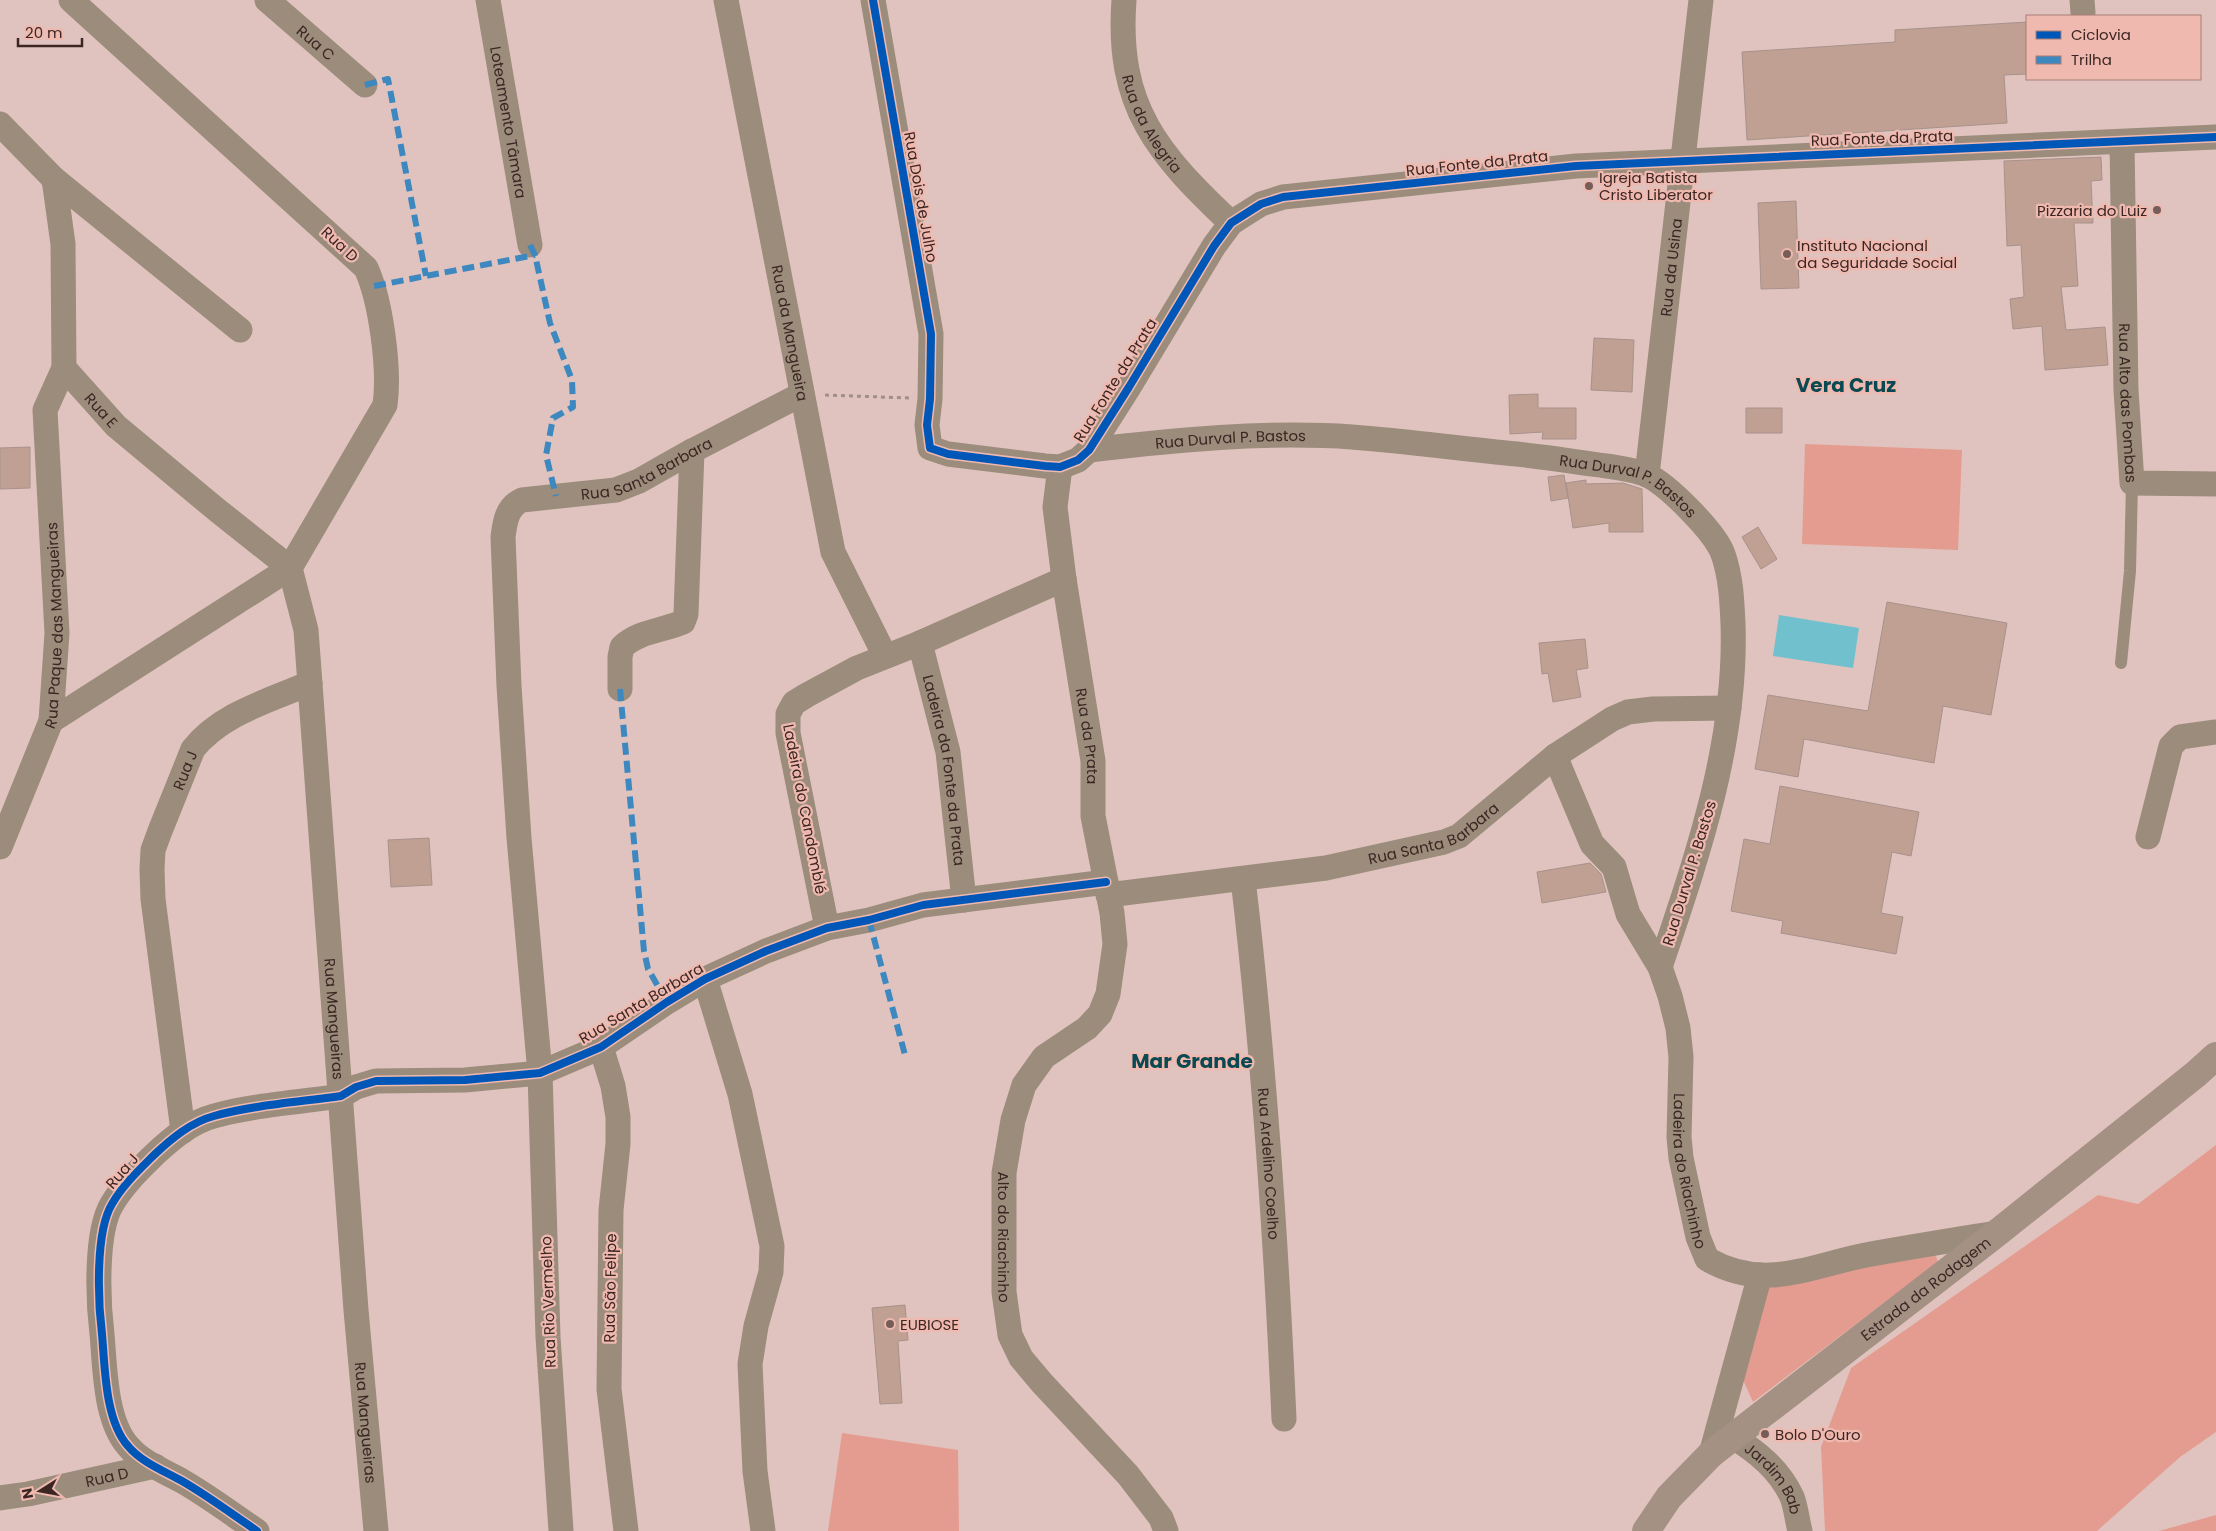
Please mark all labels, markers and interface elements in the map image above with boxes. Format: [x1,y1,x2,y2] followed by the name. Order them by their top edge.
[18,15,81,47] scale bar
[2026,15,2201,80] legend
[292,20,340,65] street label: Rua C
[25,22,63,43] text: 20 m
[2071,24,2131,45] text: Ciclovia
[486,45,532,200] street label: Loteamento Tâmara
[2071,49,2112,70] text: Trilha
[1118,72,1187,177] street label: Rua da Alegria
[1810,125,1954,151] street label: Rua Fonte da Prata
[899,130,943,264] street label: Rua Dois de Julho
[1405,145,1549,181] street label: Rua Fonte da Prata
[1599,167,1713,205] place label: Igreja Batista Cristo Liberator
[1583,180,1595,192] marker: Igreja Batista Cristo Liberator
[2037,200,2147,221] place label: Pizzaria do Luiz
[2151,204,2163,216] marker: Pizzaria do Luiz
[1655,217,1687,318] street label: Rua da Usina
[317,221,363,267] street label: Rua D
[1797,235,1957,273] place label: Instituto Nacional da Seguridade Social
[1781,248,1793,260] marker: Instituto Nacional da Seguridade Social
[767,263,814,403] street label: Rua da Mangueira
[1068,314,1162,446] street label: Rua Fonte da Prata
[2114,323,2142,484] street label: Rua Alto das Pombas
[1796,371,1896,399] district label: Vera Cruz
[80,388,123,432] street label: Rua E
[1154,425,1306,453] street label: Rua Durval P. Bastos
[580,432,716,504] street label: Rua Santa Barbara
[1558,449,1702,522] street label: Rua Durval P. Bastos
[39,522,67,731] street label: Rua Paque das Mangueiras
[918,672,971,867] street label: Ladeira da Fonte da Prata
[1071,686,1104,784] street label: Rua da Prata
[778,722,832,896] street label: Ladeira do Candomblé
[167,747,202,793] street label: Rua J
[1366,797,1503,869] street label: Rua Santa Barbara
[1657,798,1721,948] street label: Rua Durval P. Bastos
[320,957,350,1081] street label: Rua Mangueiras
[575,957,707,1049] street label: Rua Santa Barbara
[1131,1047,1253,1075] district label: Mar Grande
[1253,1087,1285,1240] street label: Rua Ardelino Coelho
[1668,1093,1712,1252] street label: Ladeira do Riachinho
[101,1149,143,1193] street label: Rua J
[994,1172,1016,1304] street label: Alto do Riachinho
[1856,1231,1995,1345] street label: Estrada da Rodagem
[599,1233,621,1343] street label: Rua São Felipe
[535,1236,561,1368] street label: Rua Rio Vermelho
[900,1314,959,1335] place label: EUBIOSE
[884,1318,896,1330] marker: EUBIOSE
[350,1361,382,1484] street label: Rua Mangueiras
[1775,1424,1861,1445] place label: Bolo D'Ouro
[1759,1428,1771,1440] marker: Bolo D'Ouro
[1741,1437,1807,1516] street label: Jardim Bab
[83,1462,130,1492] street label: Rua D
[15,1466,65,1516] north arrow
[16,1486,38,1501] text: N

